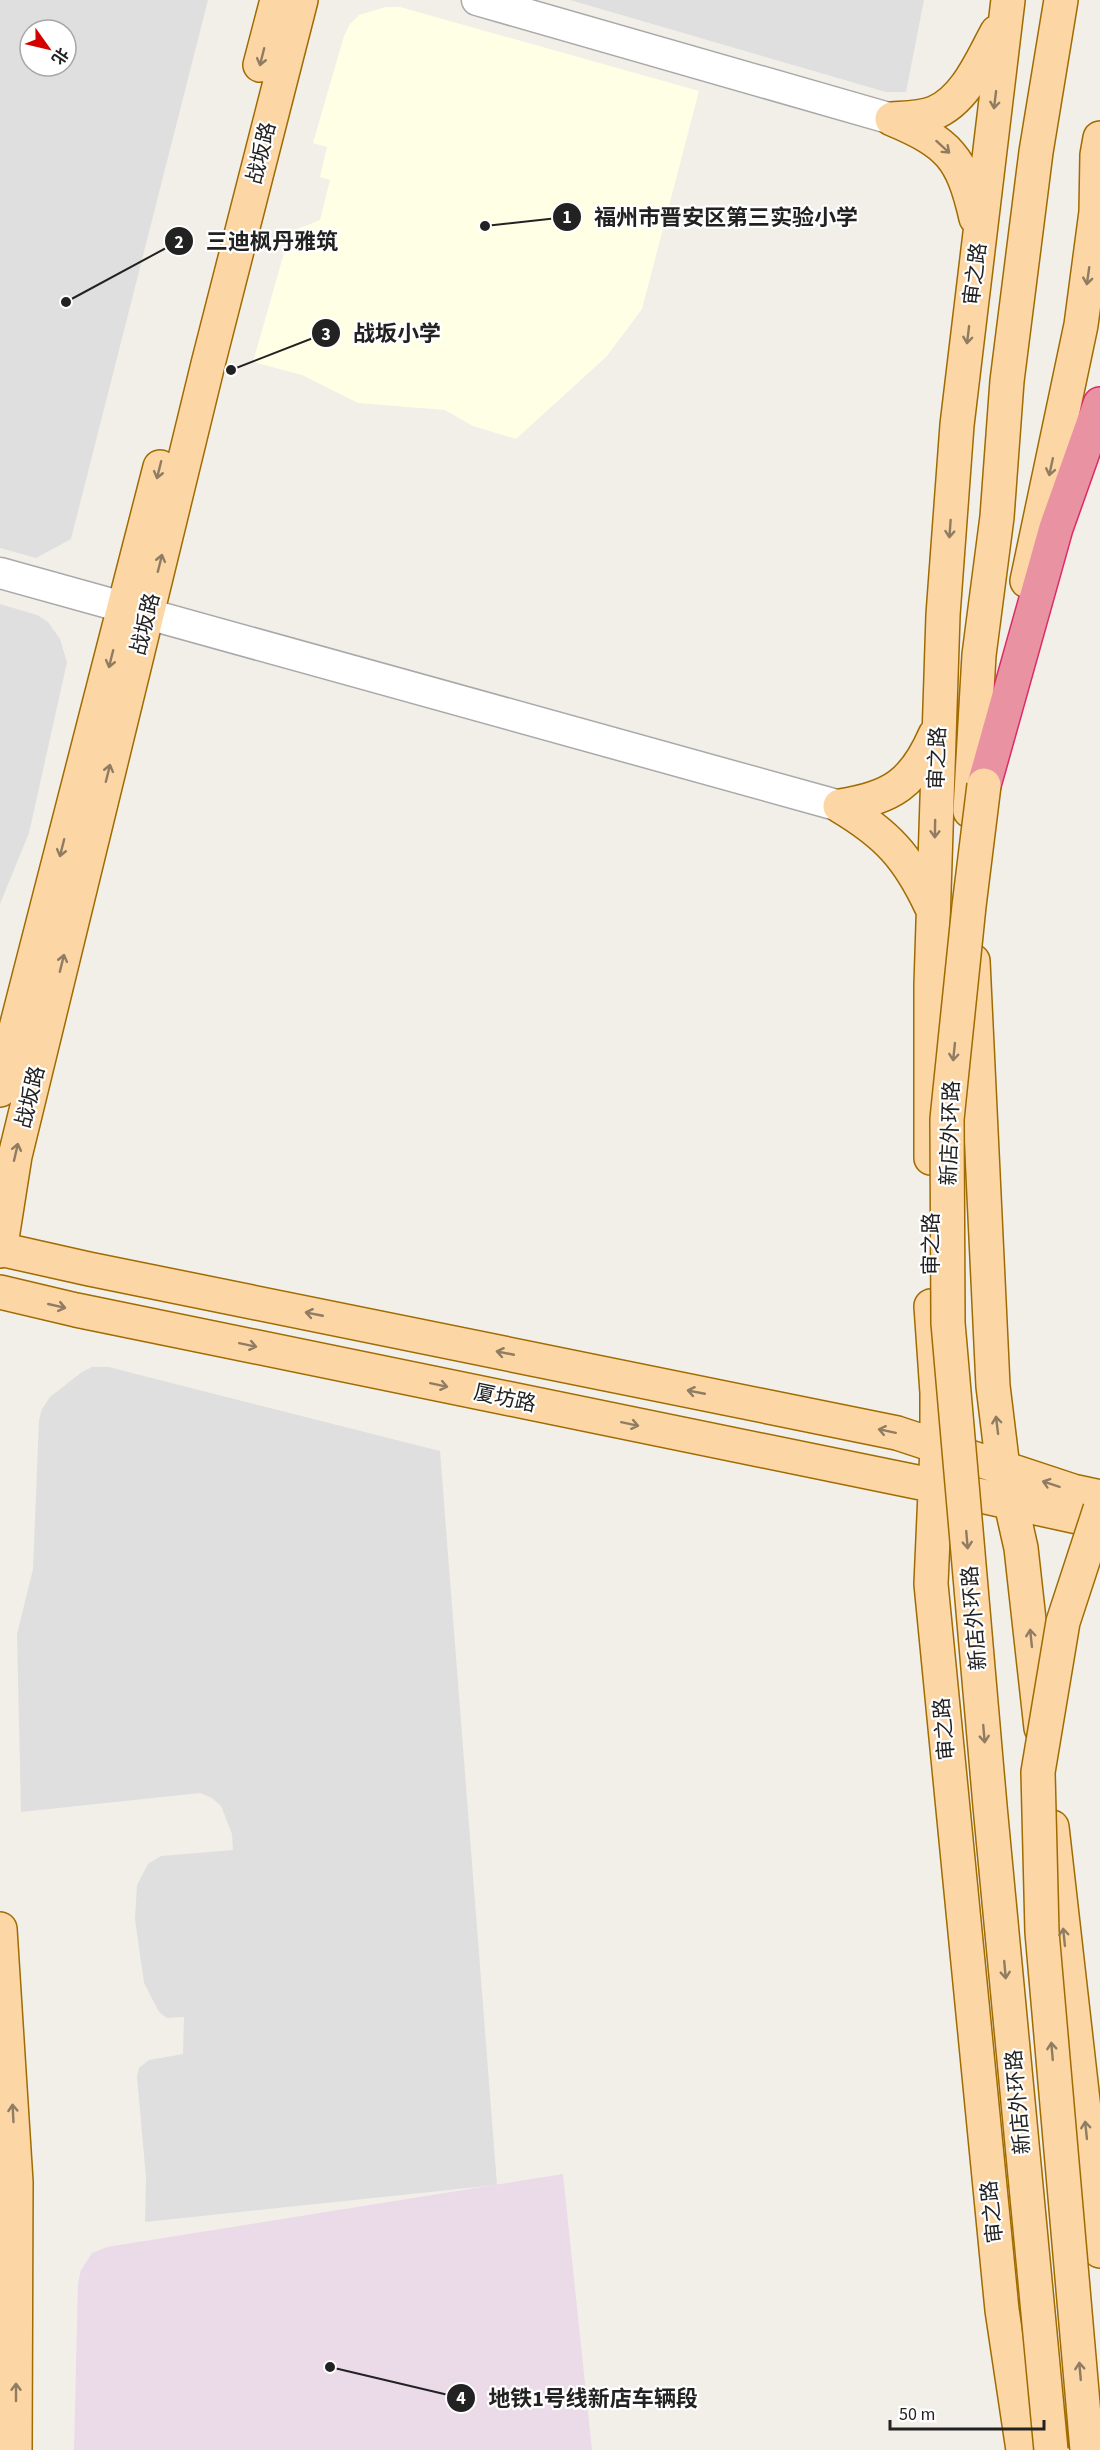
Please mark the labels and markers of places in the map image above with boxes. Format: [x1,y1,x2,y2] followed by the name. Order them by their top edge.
[552,197,870,237] callout: 福州市晋安区第三实验小学
[164,221,350,261] callout: 三迪枫丹雅筑
[311,313,453,353] callout: 战坂小学
[446,2378,709,2418] callout: 地铁1号线新店车辆段

